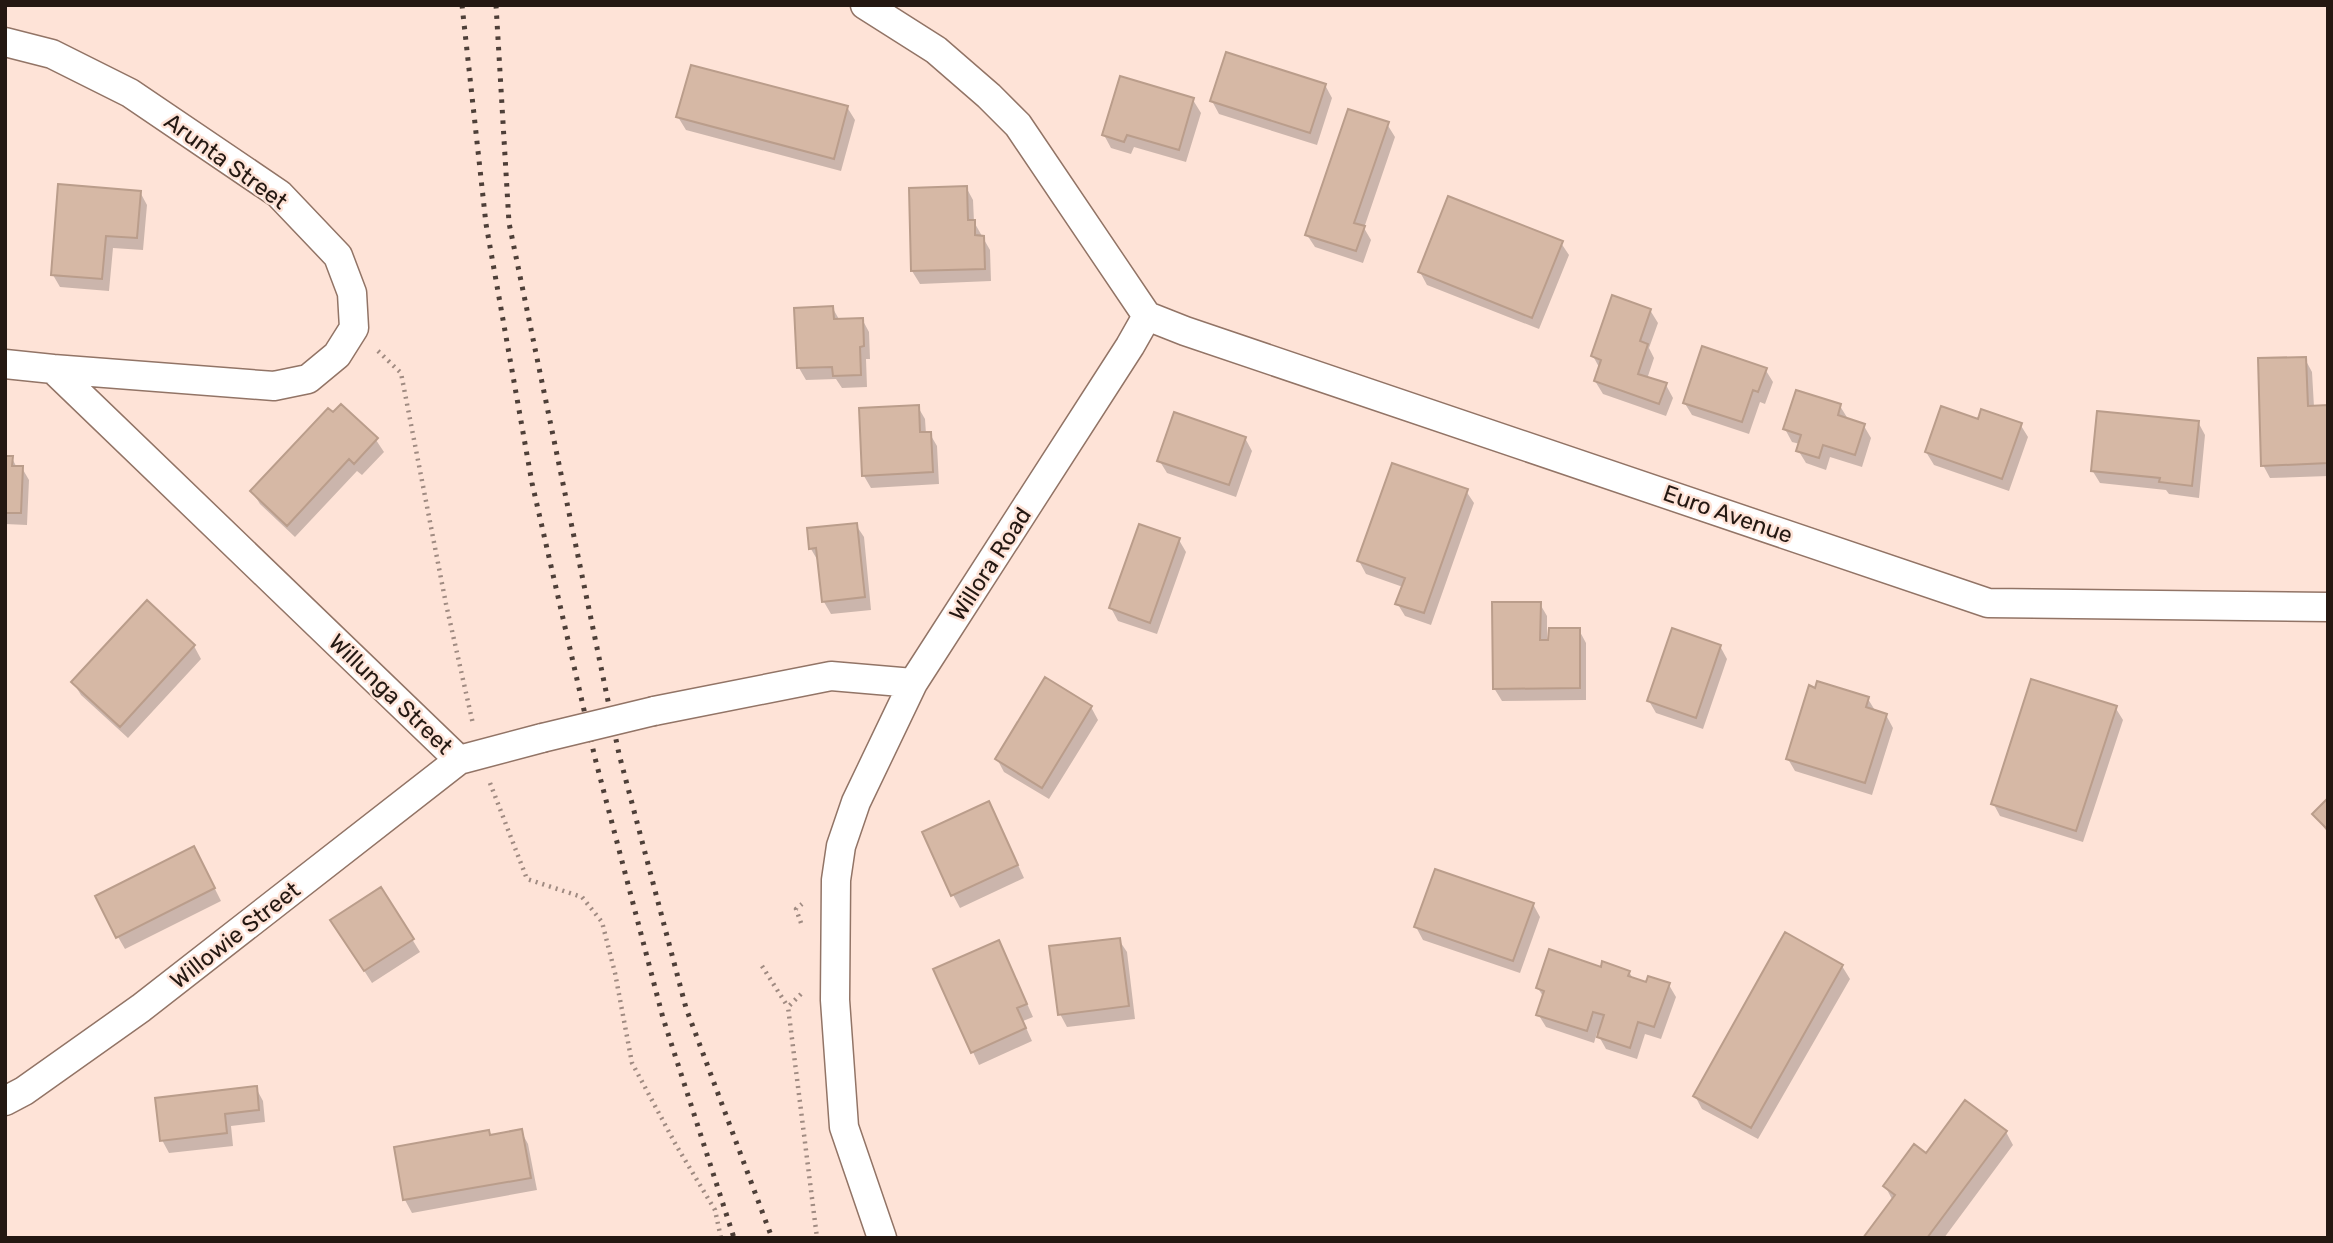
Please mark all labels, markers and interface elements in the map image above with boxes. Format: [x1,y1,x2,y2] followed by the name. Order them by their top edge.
[159,107,293,215] street label: Arunta Street
[1660,479,1796,549] street label: Euro Avenue
[943,502,1037,626] street label: Willora Road
[323,628,459,760] street label: Willunga Street
[164,876,306,994] street label: Willowie Street

